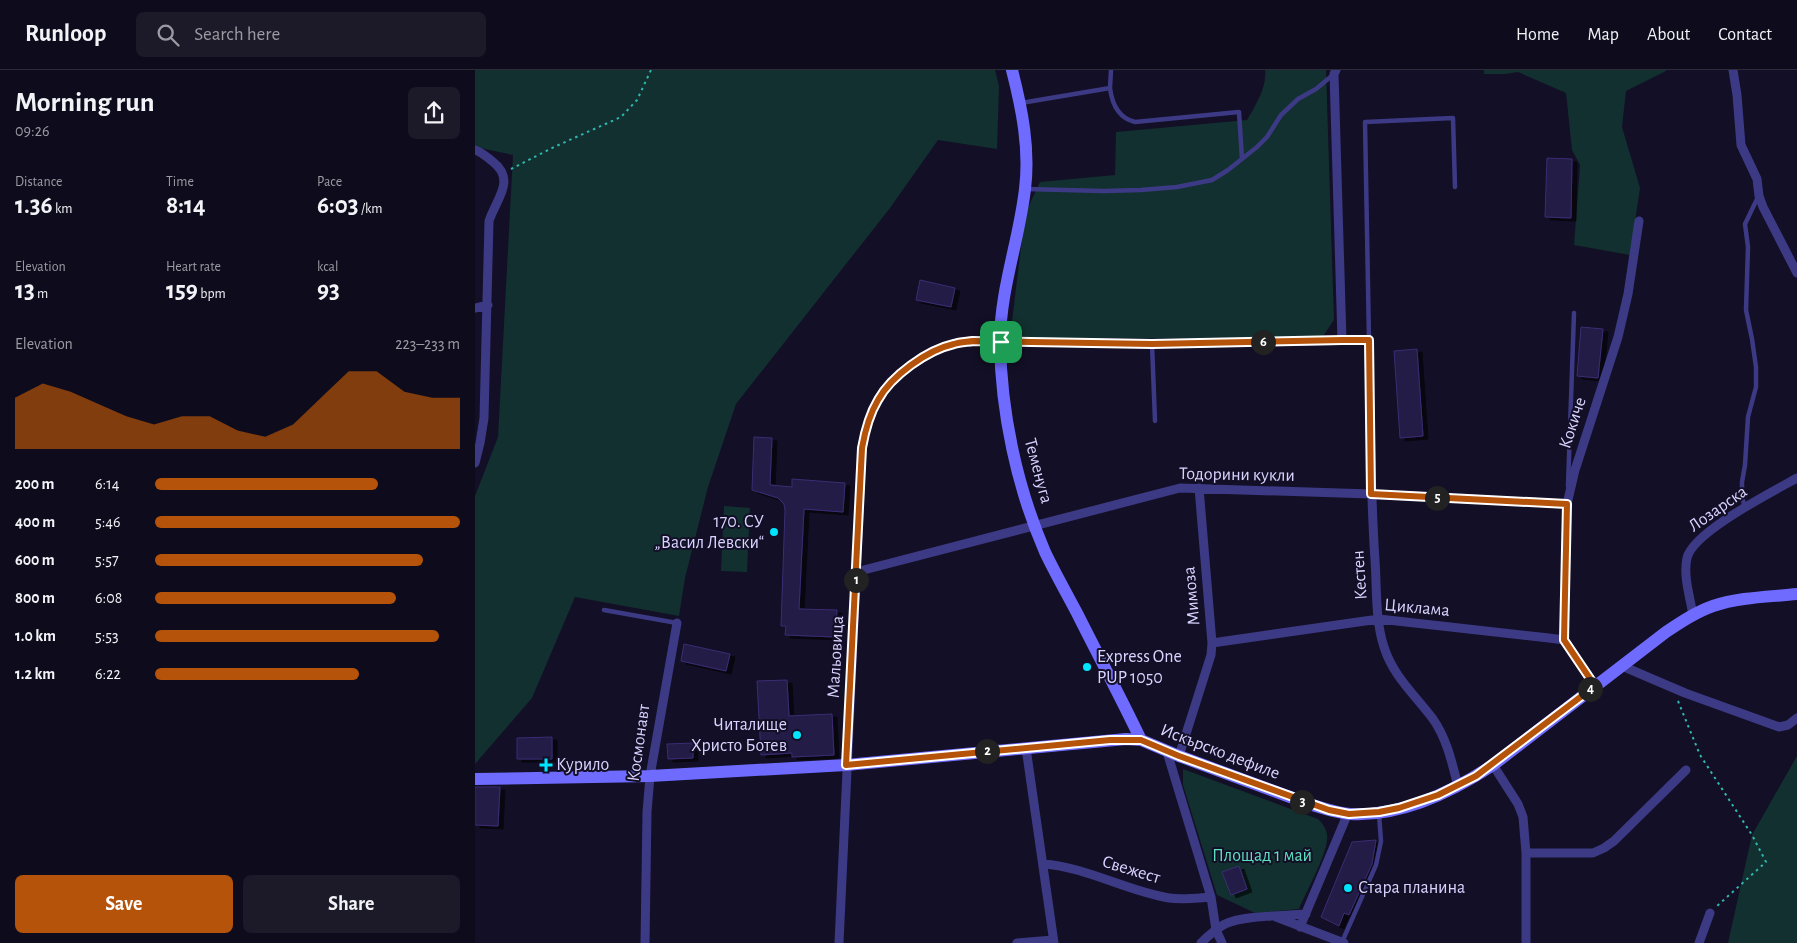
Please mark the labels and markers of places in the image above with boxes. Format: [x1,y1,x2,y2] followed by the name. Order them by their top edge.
[980,321,1022,363] pin
[1251,330,1275,354] pin: 6
[1425,486,1449,510] pin: 5
[654,513,764,552] place label: 170. СУ „Васил Левски“
[768,526,780,538] marker: 170. СУ „Васил Левски“
[843,568,869,592] pin: 1
[1097,648,1182,687] place label: Express One PUP 1050
[1081,661,1093,673] marker: Express One PUP 1050
[1577,676,1603,702] pin: 4
[691,716,787,755] place label: Читалище Христо Ботев
[791,729,803,741] marker: Читалище Христо Ботев
[975,738,999,764] pin: 2
[556,756,609,774] place label: Курило
[540,759,552,771] marker: Курило
[1289,790,1315,814] pin: 3
[1358,879,1465,897] place label: Стара планина
[1342,882,1354,894] marker: Стара планина

